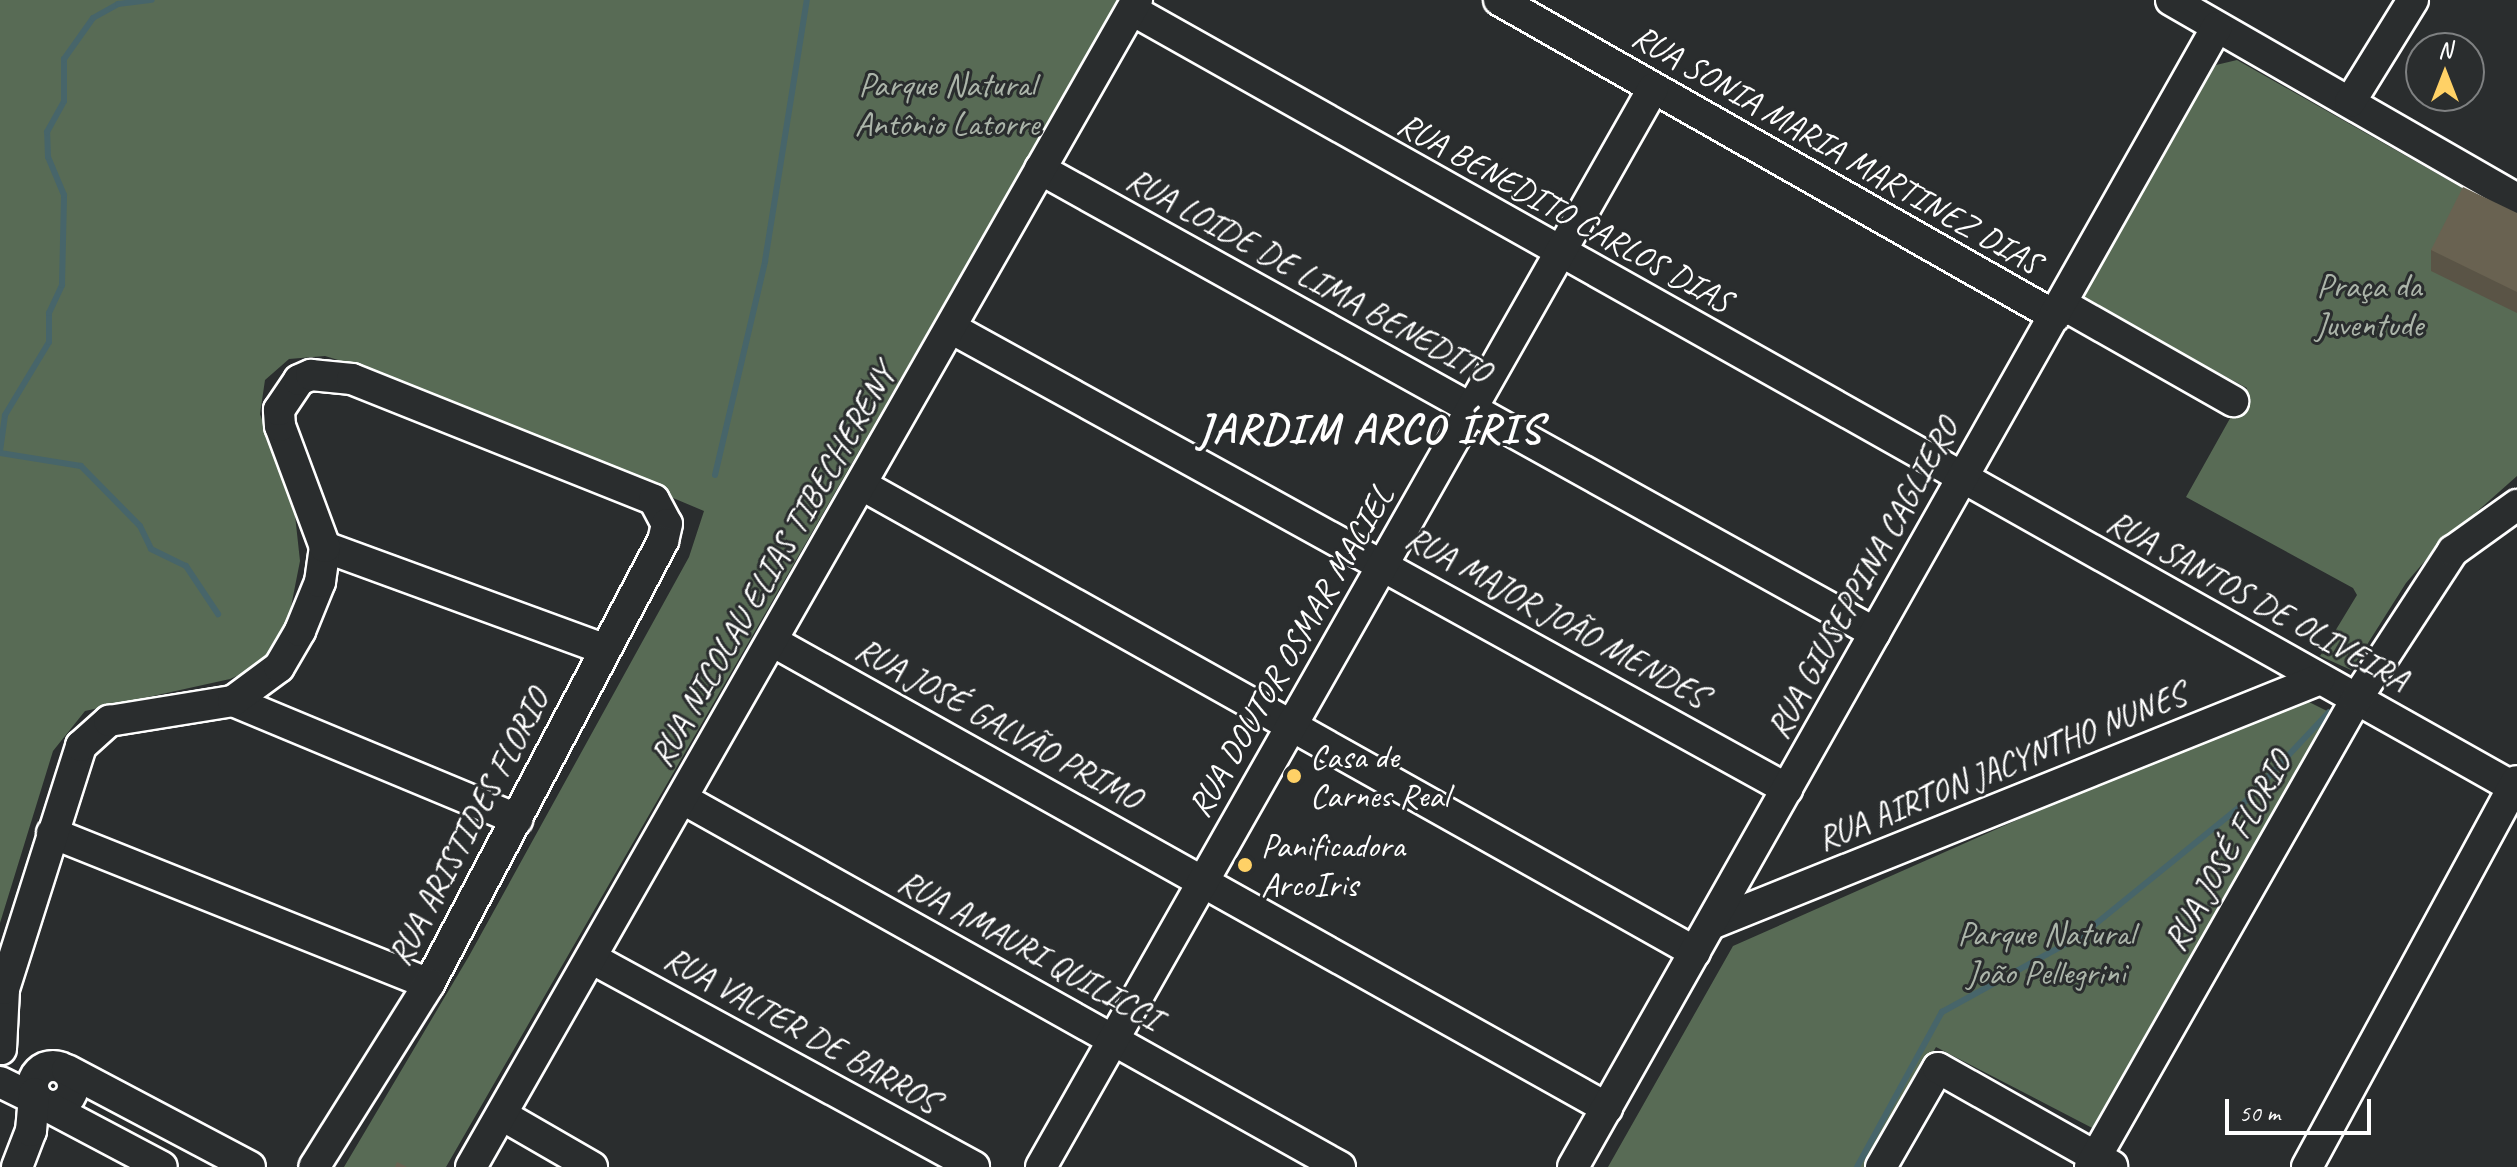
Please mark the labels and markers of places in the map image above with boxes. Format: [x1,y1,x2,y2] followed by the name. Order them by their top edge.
[1310,736,1448,816] place label: Casa de Carnes Real
[1285,767,1303,785] marker: Casa de Carnes Real
[1261,825,1405,904] place label: Panificadora ArcoIris
[1236,856,1254,874] marker: Panificadora ArcoIris

